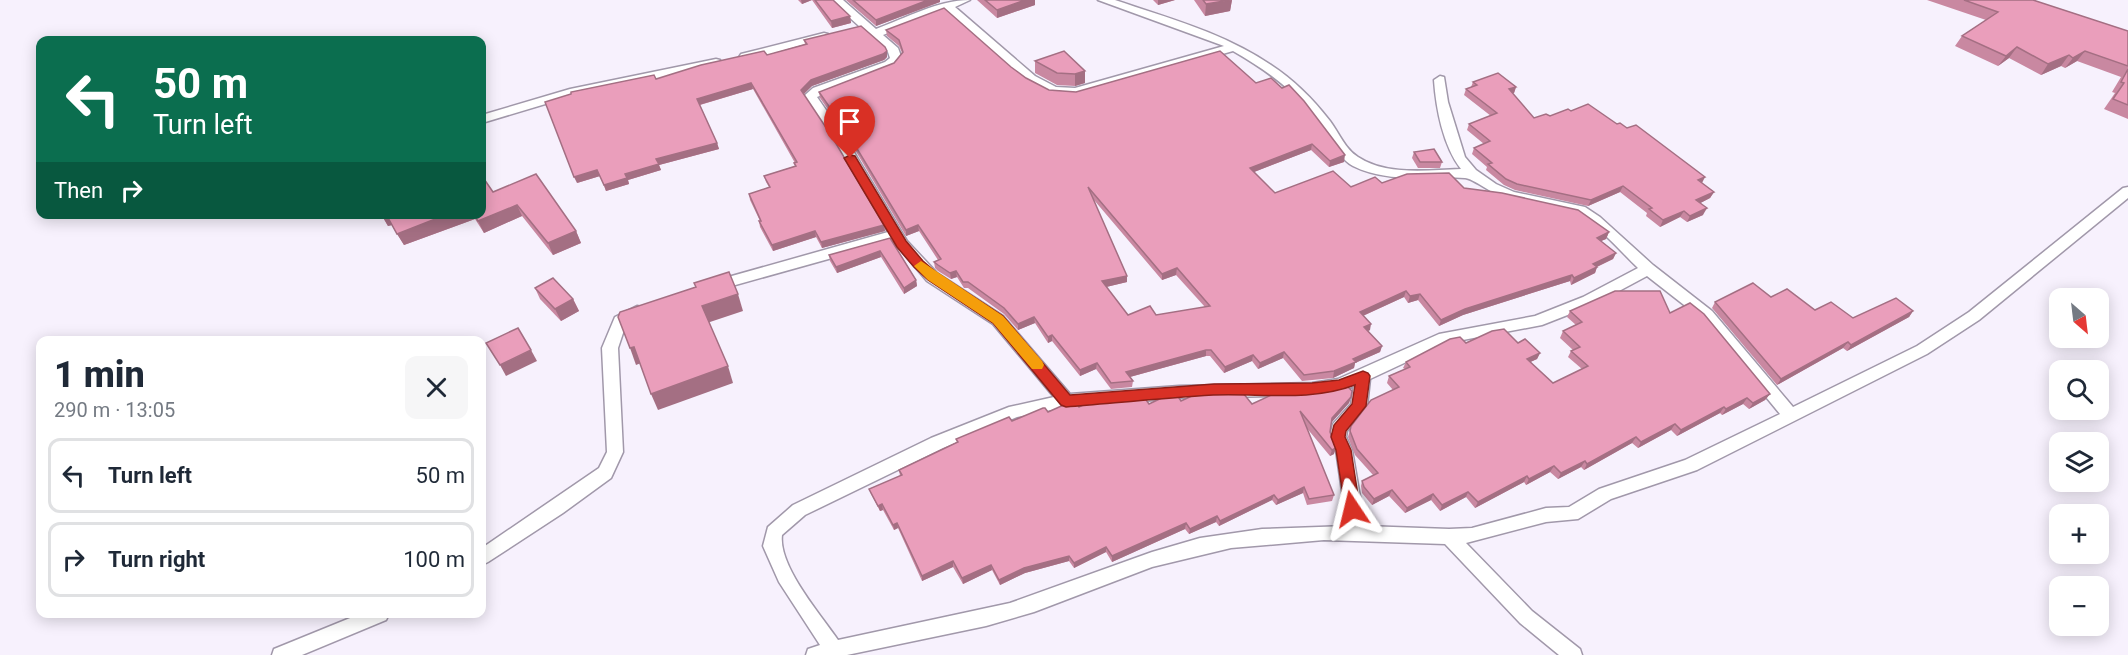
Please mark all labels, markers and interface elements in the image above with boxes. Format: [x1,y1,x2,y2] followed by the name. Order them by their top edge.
[153,59,248,108] text: 50 m
[54,60,132,138] icon: left
[824,96,875,158] pin
[833,105,866,138] icon: arrive
[153,109,253,141] text: Turn left
[115,174,148,207] icon: right
[54,178,103,203] text: Then
[2049,288,2109,348] north arrow
[2049,288,2109,636] map controls
[54,354,145,396] text: 1 min
[405,356,468,419] button: close
[2049,360,2109,420] button: search
[54,398,175,422] text: 290 m · 13:05
[2049,432,2109,492] button: layers
[57,459,90,492] icon: left
[108,463,192,488] text: Turn left
[416,463,465,488] text: 50 m
[1320,477,1384,541] position arrow
[2049,504,2109,564] button: +
[57,543,90,576] icon: right
[108,547,205,572] text: Turn right
[403,547,465,572] text: 100 m
[2049,576,2109,636] button: −

